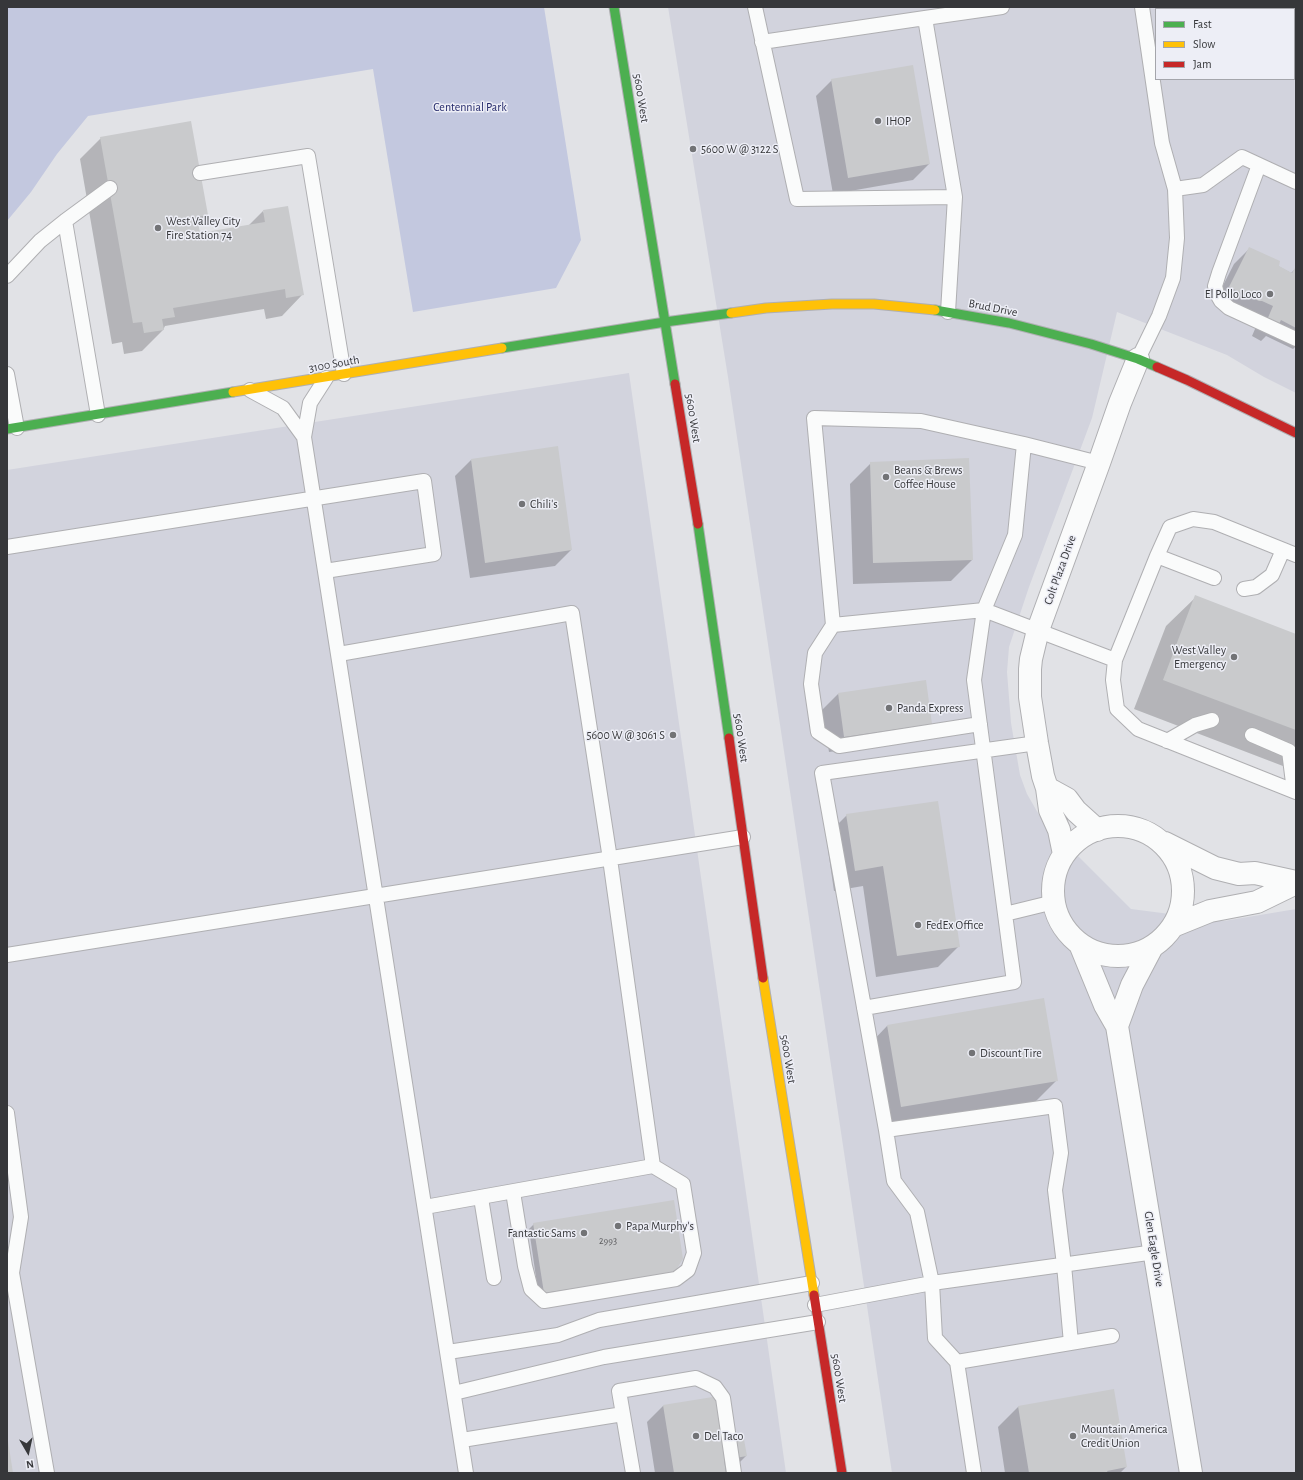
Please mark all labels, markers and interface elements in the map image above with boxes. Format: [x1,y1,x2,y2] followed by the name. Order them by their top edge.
[1155,8,1295,80] legend
[1193,18,1212,30] text: Fast
[1193,38,1215,50] text: Slow
[1193,58,1212,70] text: Jam
[630,73,652,123] street label: 5600 West
[433,100,507,114] park label: Centennial Park
[886,114,911,128] place label: IHOP
[873,116,883,126] marker: IHOP
[701,142,779,156] place label: 5600 W @ 3122 S
[688,144,698,154] marker: 5600 W @ 3122 S
[166,214,240,242] place label: West Valley City Fire Station 74
[153,223,163,233] marker: West Valley City Fire Station 74
[1205,287,1262,301] place label: El Pollo Loco
[1265,289,1275,299] marker: El Pollo Loco
[967,296,1019,320] street label: Brud Drive
[308,352,360,376] street label: 3100 South
[682,393,704,443] street label: 5600 West
[894,463,962,491] place label: Beans & Brews Coffee House
[881,472,891,482] marker: Beans & Brews Coffee House
[530,497,558,511] place label: Chili's
[517,499,527,509] marker: Chili's
[1041,533,1079,607] street label: Colt Plaza Drive
[1172,643,1226,671] place label: West Valley Emergency
[1229,652,1239,662] marker: West Valley Emergency
[897,701,964,715] place label: Panda Express
[884,703,894,713] marker: Panda Express
[730,713,752,763] street label: 5600 West
[586,728,665,742] place label: 5600 W @ 3061 S
[668,730,678,740] marker: 5600 W @ 3061 S
[926,918,984,932] place label: FedEx Office
[913,920,923,930] marker: FedEx Office
[777,1034,799,1084] street label: 5600 West
[980,1046,1042,1060] place label: Discount Tire
[967,1048,977,1058] marker: Discount Tire
[1141,1210,1167,1288] street label: Glen Eagle Drive
[626,1219,694,1233] place label: Papa Murphy's
[613,1221,623,1231] marker: Papa Murphy's
[507,1226,576,1240] place label: Fantastic Sams
[579,1228,589,1238] marker: Fantastic Sams
[599,1235,617,1247] house number: 2993
[828,1353,850,1403] street label: 5600 West
[1081,1422,1168,1450] place label: Mountain America Credit Union
[704,1429,743,1443] place label: Del Taco
[691,1431,701,1441] marker: Del Taco
[1068,1431,1078,1441] marker: Mountain America Credit Union
[8,1432,48,1472] north arrow
[25,1458,35,1470] text: N

